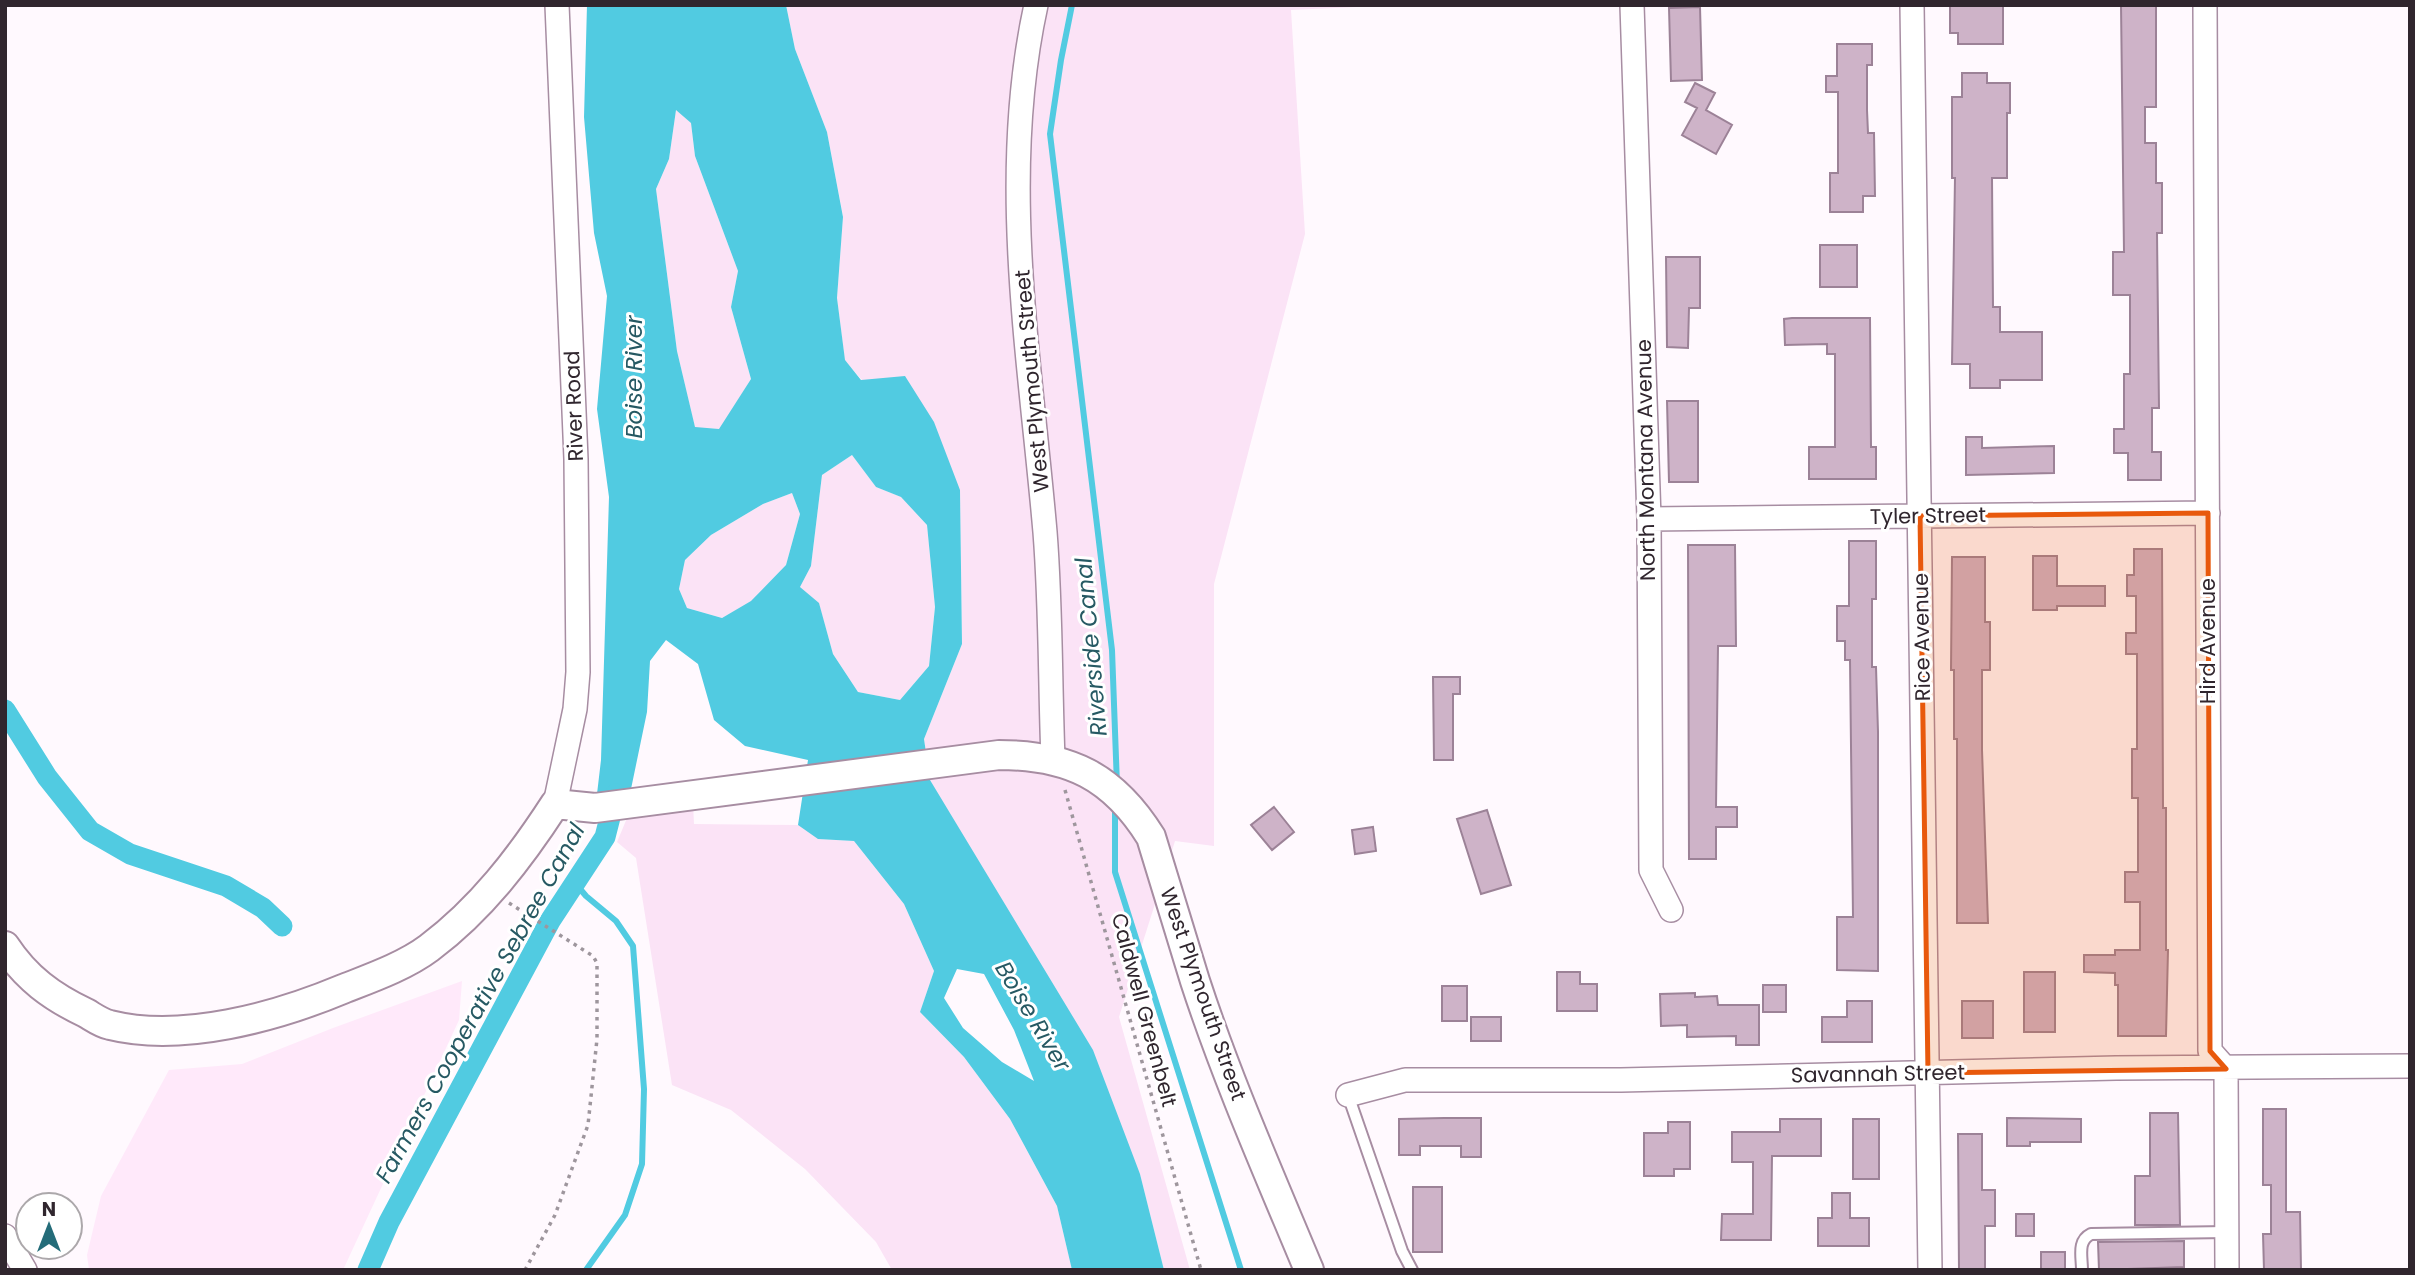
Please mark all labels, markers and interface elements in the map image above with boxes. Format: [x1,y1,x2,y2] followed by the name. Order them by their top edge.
[1007,268,1056,494] street label: West Plymouth Street
[618,314,650,438] water label: Boise River
[1629,339,1662,581] street label: North Montana Avenue
[557,350,590,462] street label: River Road
[1870,500,1986,531] street label: Tyler Street
[1067,556,1115,738] water label: Riverside Canal
[1906,573,1937,701] street label: Rice Avenue
[2193,578,2222,704] street label: Hird Avenue
[367,817,593,1189] water label: Farmers Cooperative Sebree Canal
[1153,883,1254,1104] street label: West Plymouth Street
[1105,910,1184,1110] street label: Caldwell Greenbelt
[988,955,1079,1078] water label: Boise River
[1791,1057,1965,1090] street label: Savannah Street
[14,1191,84,1261] north arrow
[42,1196,56,1223] text: N

